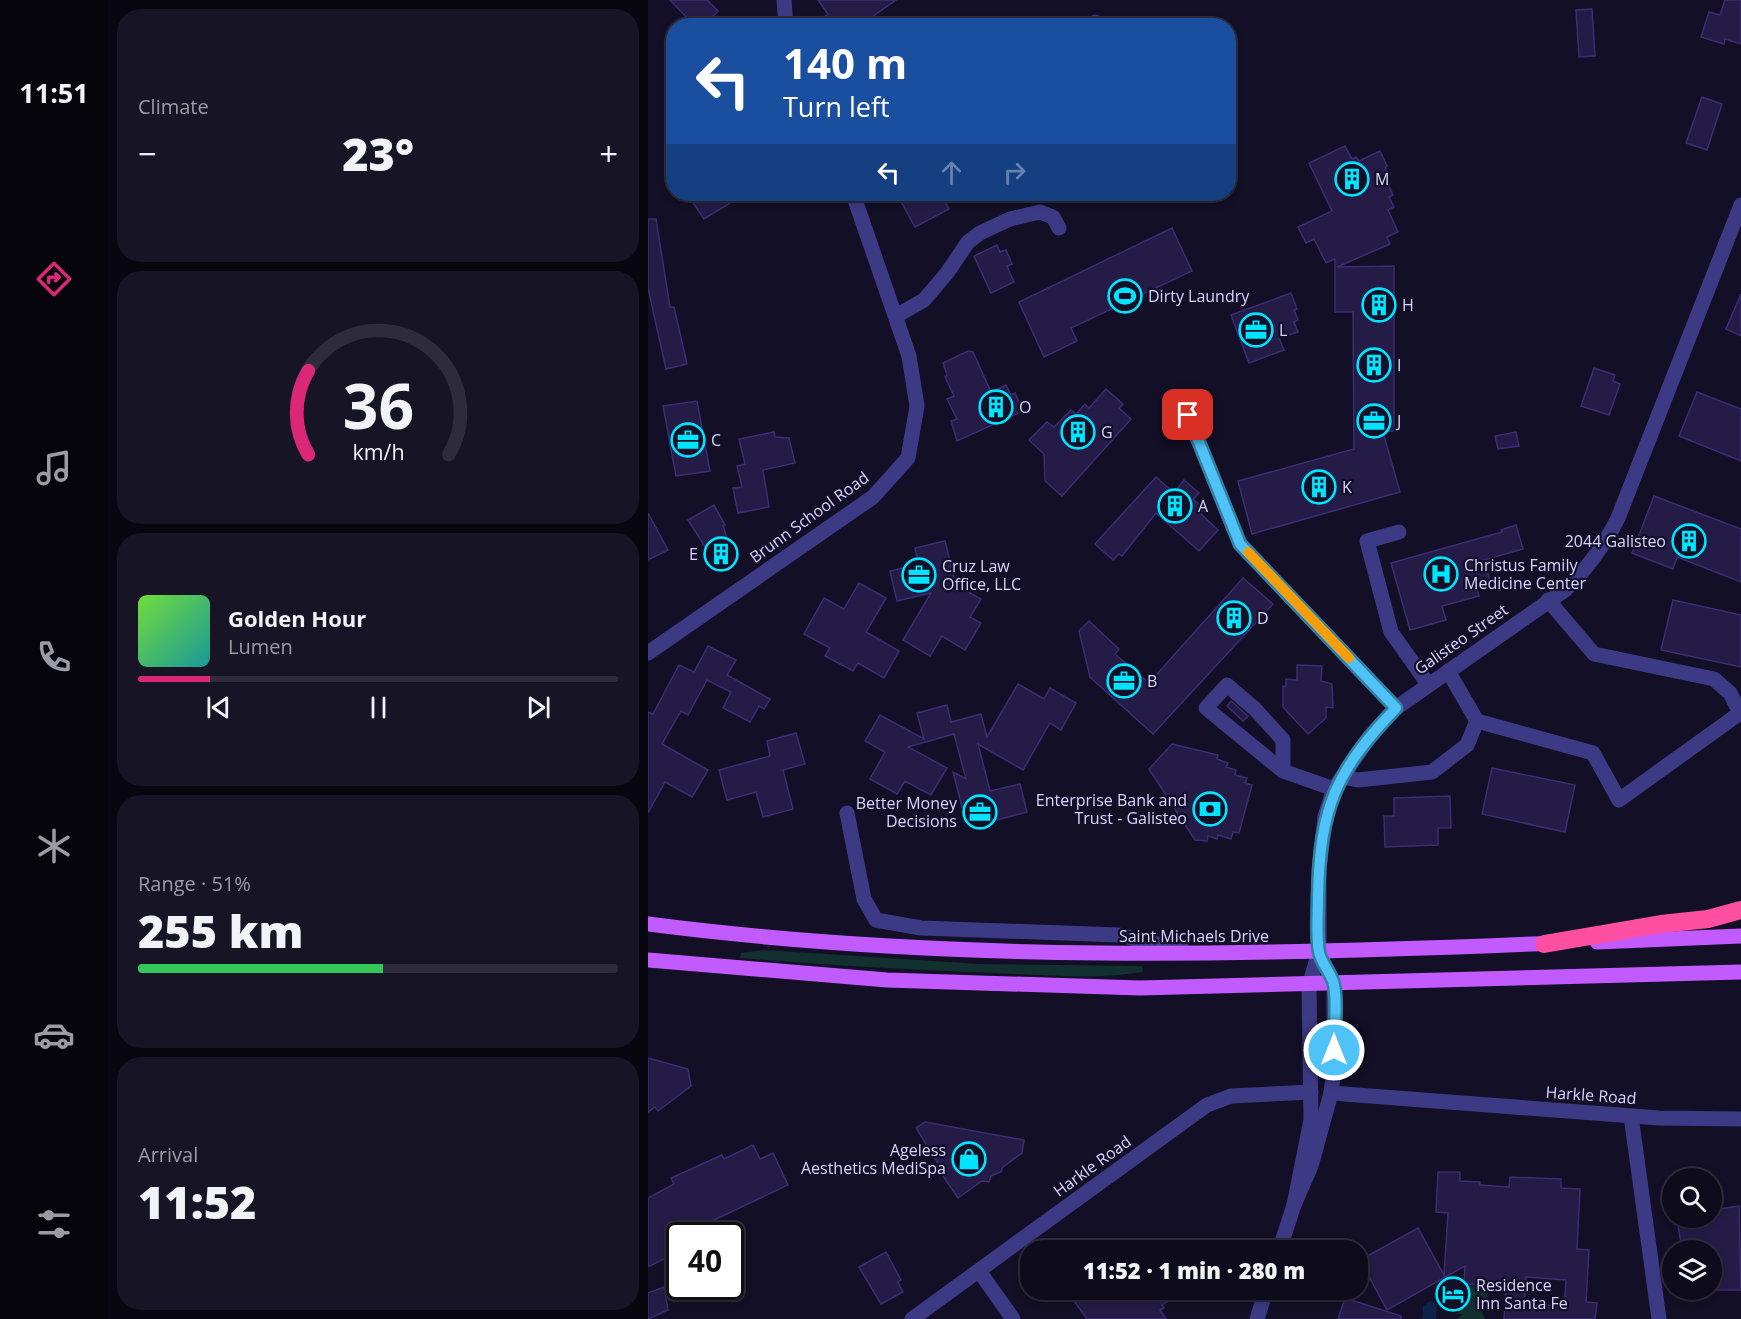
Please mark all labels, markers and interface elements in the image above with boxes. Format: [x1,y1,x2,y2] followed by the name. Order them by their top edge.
[783,34,907,91] text: 140 m
[684,42,762,120] icon: left
[19,74,89,111] text: 11:51
[783,88,890,125] text: Turn left
[138,93,209,120] text: Climate
[342,123,414,184] text: 23°
[138,131,157,176] text: −
[599,131,618,176] text: +
[872,156,905,189] icon: left
[935,156,968,189] icon: ahead
[998,156,1031,189] icon: right
[1334,161,1370,197] building icon: M
[1375,168,1389,190] place label: M
[33,258,75,300] icon: directions
[1107,278,1143,314] sports icon: Dirty Laundry
[1148,285,1250,307] place label: Dirty Laundry
[1361,287,1397,323] building icon: H
[1402,294,1414,316] place label: H
[1238,312,1274,348] office icon: L
[1279,319,1287,341] place label: L
[1356,347,1392,383] building icon: I
[1397,354,1401,376] place label: I
[342,362,414,447] text: 36
[978,389,1014,425] building icon: O
[1162,389,1213,440] pin
[1019,396,1031,418] place label: O
[1171,398,1204,431] icon: arrive
[1356,403,1392,439] office icon: J
[1395,410,1401,432] place label: J
[1060,414,1096,450] building icon: G
[1101,421,1113,443] place label: G
[670,422,706,458] office icon: C
[711,429,721,451] place label: C
[352,437,404,466] text: km/h
[33,447,75,489] icon: music
[745,466,873,568] street label: Brunn School Road
[1301,469,1337,505] building icon: K
[1342,476,1352,498] place label: K
[1157,488,1193,524] building icon: A
[1198,495,1209,517] place label: A
[1671,523,1707,559] building icon: 2044 Galisteo
[1565,530,1666,552] place label: 2044 Galisteo
[703,536,739,572] building icon: E
[689,543,698,565] place label: E
[1464,554,1586,594] place label: Christus Family Medicine Center
[942,555,1021,595] place label: Cruz Law Office, LLC
[1423,556,1459,592] hospital icon: Christus Family Medicine Center
[901,557,937,593] office icon: Cruz Law Office, LLC
[1410,598,1512,679] street label: Galisteo Street
[1216,600,1252,636] building icon: D
[228,603,366,633] text: Golden Hour
[1257,607,1269,629] place label: D
[228,633,293,660] text: Lumen
[33,636,75,678] icon: phone
[1106,663,1142,699] office icon: B
[1147,670,1157,692] place label: B
[202,691,235,724] icon: previous
[362,691,395,724] icon: pause
[522,691,555,724] icon: next
[1036,789,1187,829] place label: Enterprise Bank and Trust - Galisteo
[1192,791,1228,827] bank icon: Enterprise Bank and Trust - Galisteo
[856,792,958,832] place label: Better Money Decisions
[962,794,998,830] office icon: Better Money Decisions
[33,825,75,867] icon: climate
[138,870,251,897] text: Range · 51%
[138,900,303,961] text: 255 km
[1119,925,1269,947] street label: Saint Michaels Drive
[33,1014,75,1056] icon: car
[1302,1018,1366,1082] position arrow
[1545,1081,1637,1109] street label: Harkle Road
[1049,1130,1135,1202] street label: Harkle Road
[801,1139,946,1179] place label: Ageless Aesthetics MediSpa
[138,1141,198,1168] text: Arrival
[951,1141,987,1177] shop icon: Ageless Aesthetics MediSpa
[1662,1168,1722,1300] map controls
[1662,1168,1722,1228] button: search
[138,1171,256,1232] text: 11:52
[33,1203,75,1245] icon: filters
[666,1222,744,1300] speed limit sign: 40
[1662,1240,1722,1300] button: layers
[1083,1255,1305,1285] text: 11:52 · 1 min · 280 m
[1476,1274,1568,1314] place label: Residence Inn Santa Fe
[1435,1276,1471,1312] hotel icon: Residence Inn Santa Fe

